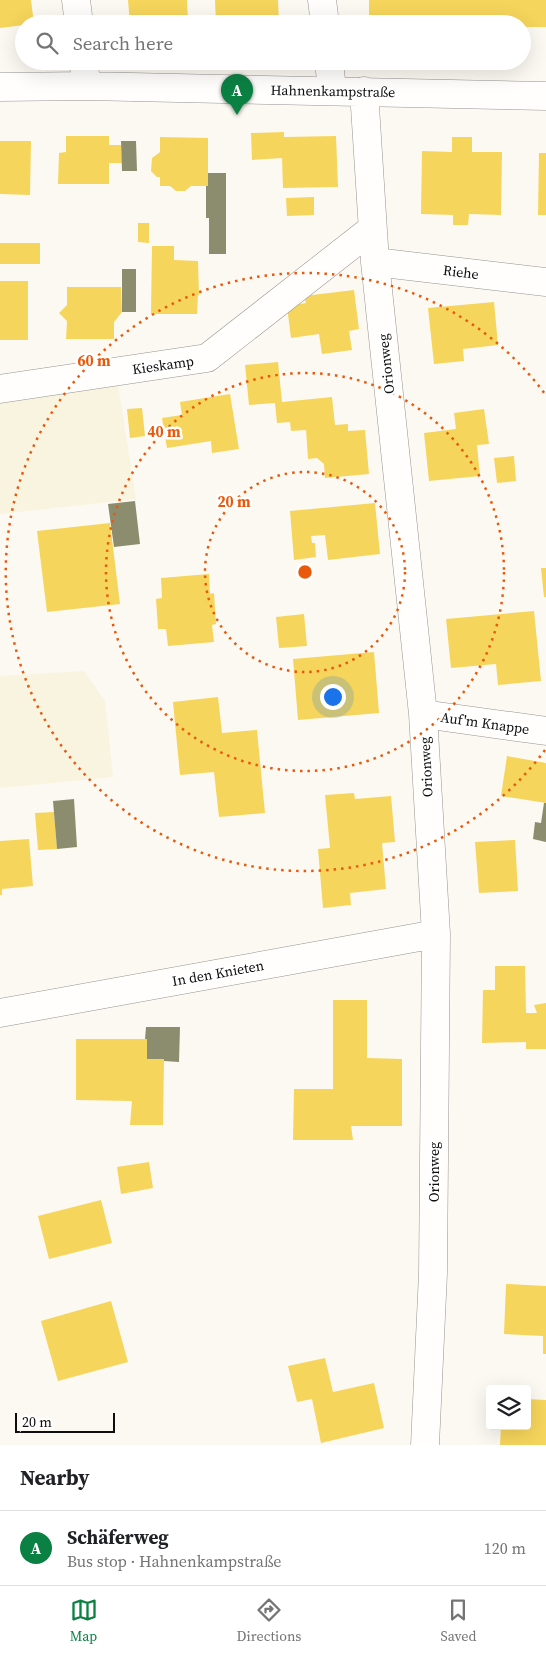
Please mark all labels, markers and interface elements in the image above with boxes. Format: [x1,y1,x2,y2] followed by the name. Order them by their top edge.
[15,15,531,70] search box
[33,29,61,57] icon: search
[73,30,173,56] text: Search here
[221,74,253,115] pin: A
[271,80,395,102] street label: Hahnenkampstraße
[442,260,480,284] street label: Riehe
[373,333,399,395] street label: Orionweg
[77,350,111,371] text: 60 m
[131,351,195,379] street label: Kieskamp
[147,421,181,442] text: 40 m
[217,491,251,512] text: 20 m
[296,563,314,581] centre of rings
[320,684,346,710] your location
[439,707,531,739] street label: Auf'm Knappe
[414,736,438,798] street label: Orionweg
[170,955,266,991] street label: In den Knieten
[424,1142,444,1202] street label: Orionweg
[486,1385,531,1430] map controls
[486,1385,531,1430] button: layers
[15,1410,115,1433] scale bar
[22,1412,52,1432] text: 20 m
[20,1463,90,1492] text: Nearby
[67,1524,169,1550] text: Schäferweg
[31,1537,41,1559] text: A
[484,1537,526,1559] text: 120 m
[67,1550,282,1572] text: Bus stop · Hahnenkampstraße
[70,1596,98,1646] tab: Map
[237,1596,301,1646] tab: Directions
[441,1596,476,1646] tab: Saved

